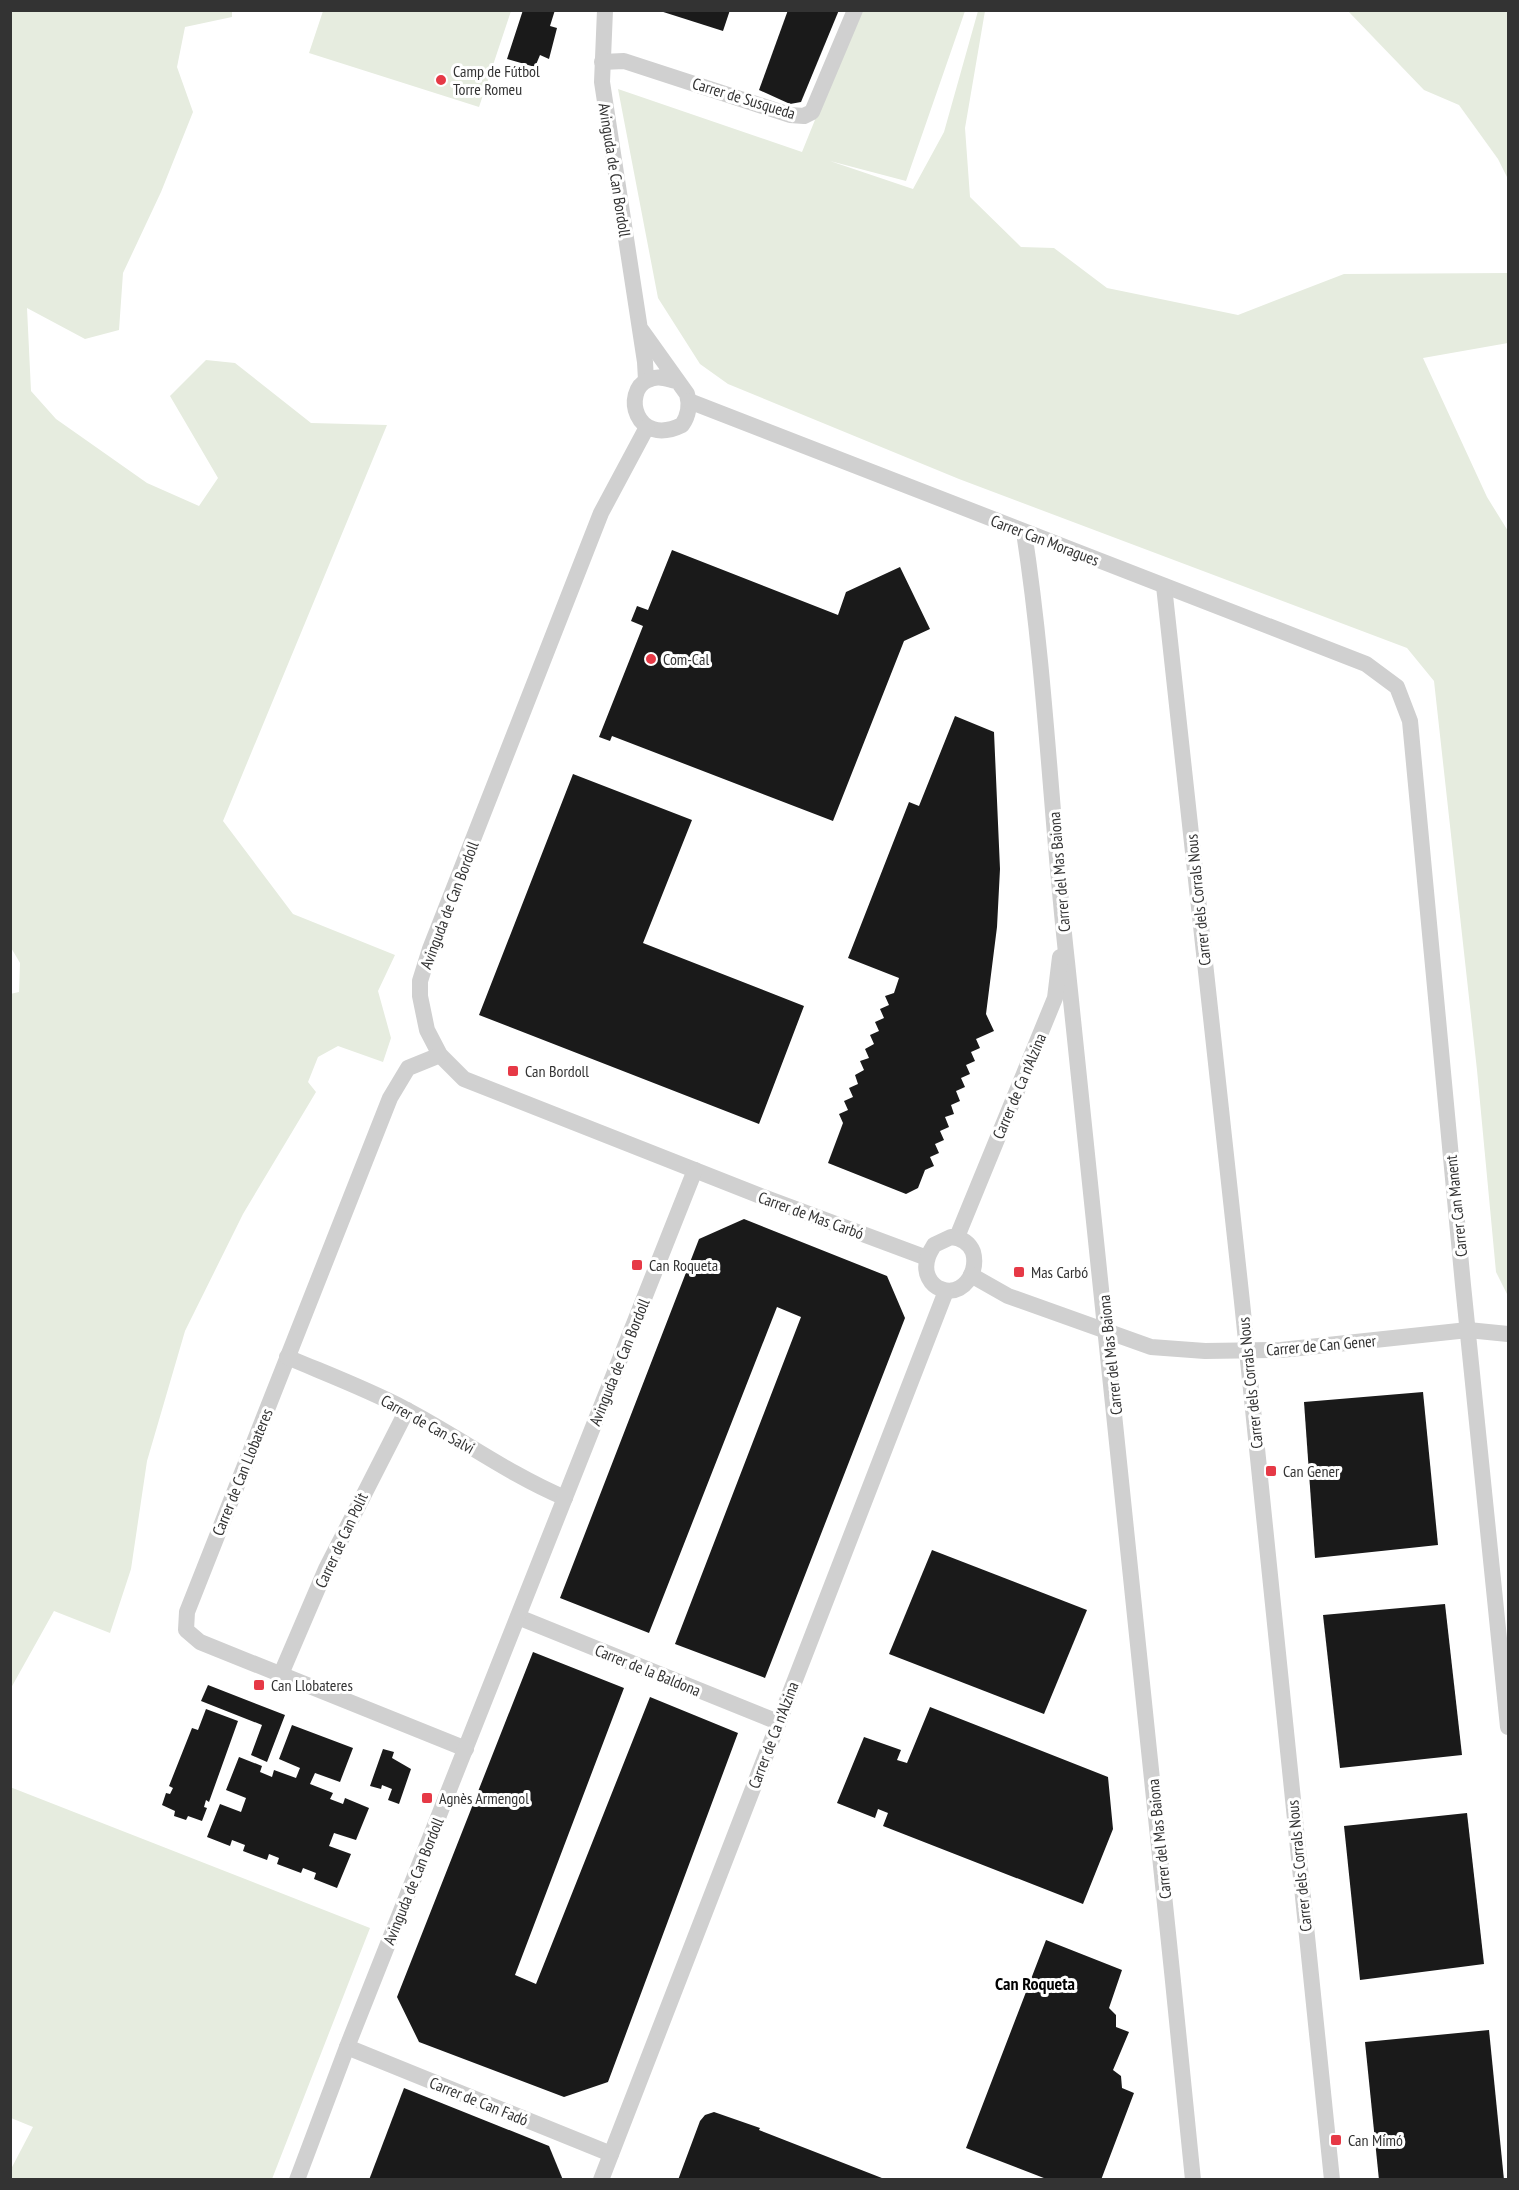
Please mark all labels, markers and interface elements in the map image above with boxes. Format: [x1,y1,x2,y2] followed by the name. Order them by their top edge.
[453,61,540,99] place label: Camp de Fútbol Torre Romeu
[434,73,448,87] marker: Camp de Fútbol Torre Romeu
[690,73,798,123] street label: Carrer de Susqueda
[595,102,636,239] street label: Avinguda de Can Bordoll
[988,510,1102,570] street label: Carrer Can Moragues
[663,649,709,669] place label: Com-Cal
[644,652,658,666] marker: Com-Cal
[1044,811,1074,933] street label: Carrer del Mas Baiona
[1181,833,1215,967] street label: Carrer dels Corrals Nous
[415,838,483,972] street label: Avinguda de Can Bordoll
[988,1030,1050,1142] street label: Carrer de Ca n'Alzina
[525,1061,589,1081] place label: Can Bordoll
[506,1064,520,1078] marker: Can Bordoll
[1441,1154,1471,1258] street label: Carrer Can Manent
[756,1187,867,1243] street label: Carrer de Mas Carbó
[649,1255,718,1275] place label: Can Roqueta
[630,1258,644,1272] marker: Can Roqueta
[1031,1262,1088,1282] place label: Mas Carbó
[1012,1265,1026,1279] marker: Mas Carbó
[1094,1294,1126,1416] street label: Carrer del Mas Baiona
[584,1295,654,1428] street label: Avinguda de Can Bordoll
[1233,1316,1267,1450] street label: Carrer dels Corrals Nous
[1265,1330,1377,1360] street label: Carrer de Can Gener
[378,1390,478,1458] street label: Carrer de Can Salvi
[207,1405,277,1539] street label: Carrer de Can Llobateres
[1283,1461,1340,1481] place label: Can Gener
[1264,1464,1278,1478] marker: Can Gener
[310,1489,372,1591] street label: Carrer de Can Polit
[592,1640,704,1700] street label: Carrer de la Baldona
[271,1675,353,1695] place label: Can Llobateres
[252,1678,266,1692] marker: Can Llobateres
[743,1679,803,1791] street label: Carrer de Ca n'Alzina
[1143,1778,1175,1900] street label: Carrer del Mas Baiona
[439,1788,529,1808] place label: Agnès Armengol
[420,1791,434,1805] marker: Agnès Armengol
[1282,1799,1316,1933] street label: Carrer dels Corrals Nous
[378,1814,448,1947] street label: Avinguda de Can Bordoll
[995,1972,1075,1995] district label: Can Roqueta
[427,2072,531,2130] street label: Carrer de Can Fadó
[1348,2130,1403,2150] place label: Can Mimó
[1329,2133,1343,2147] marker: Can Mimó

